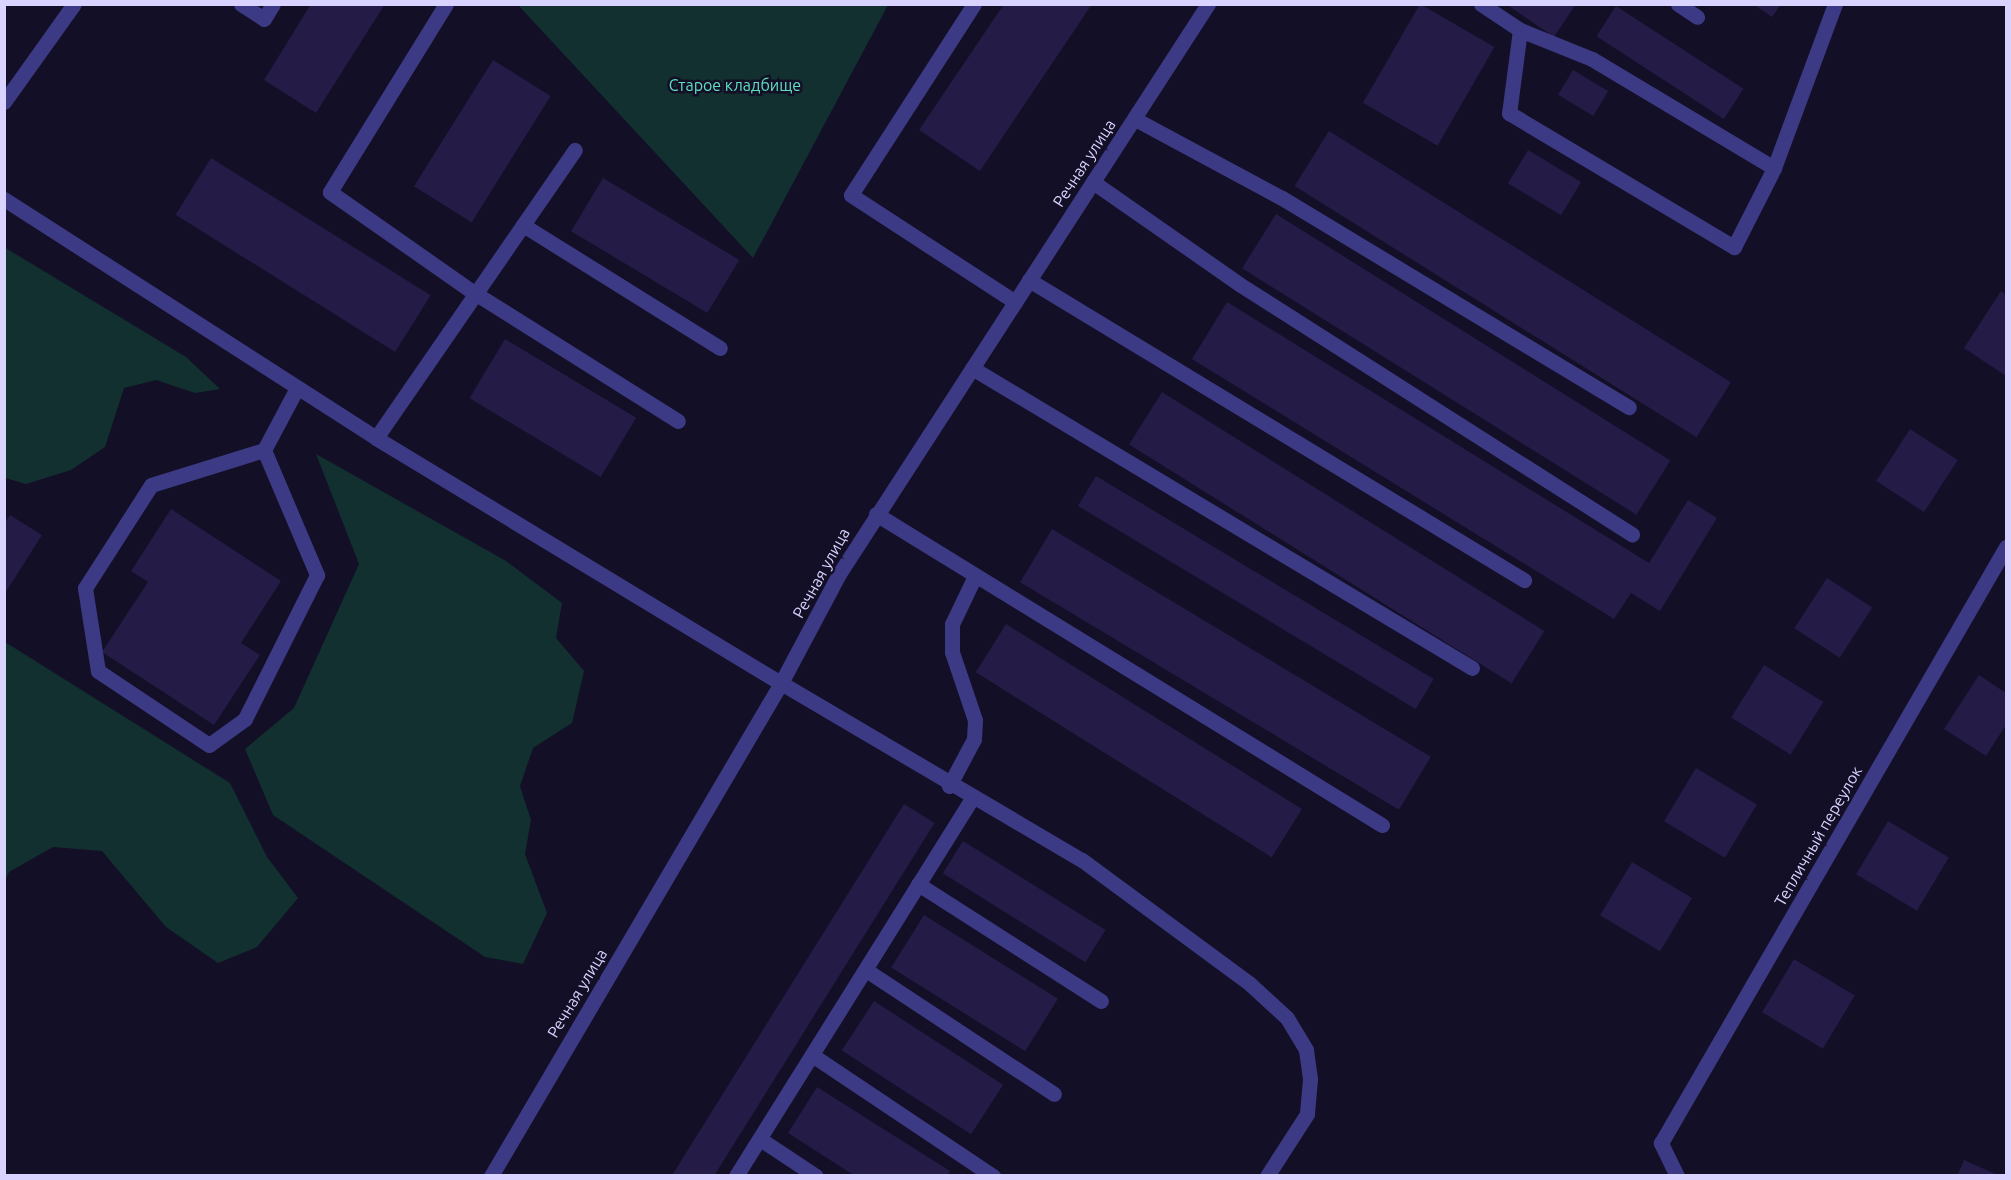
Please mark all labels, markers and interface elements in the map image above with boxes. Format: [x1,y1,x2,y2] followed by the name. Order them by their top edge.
[669,75,801,95] park label: Старое кладбище
[1049,116,1119,210] street label: Речная улица
[788,525,854,621] street label: Речная улица
[1770,763,1866,909] street label: Тепличный переулок
[543,945,611,1041] street label: Речная улица

